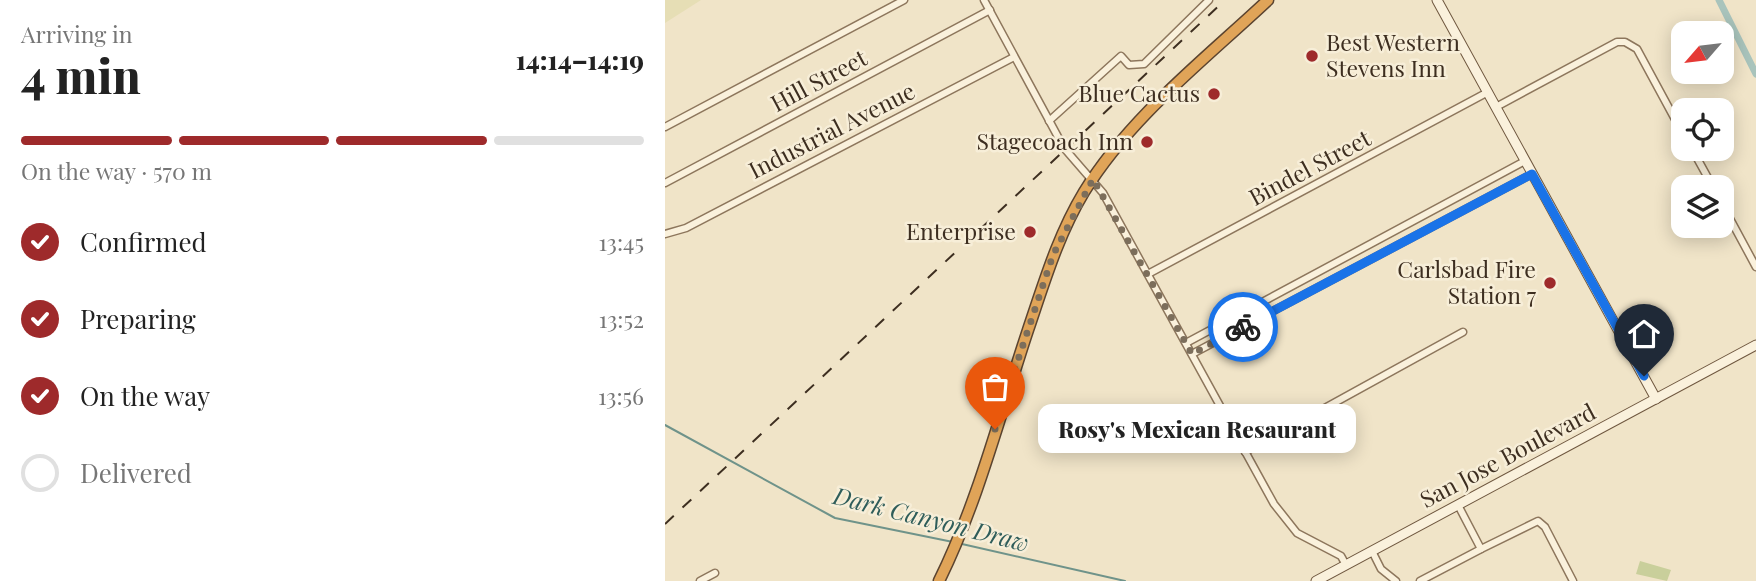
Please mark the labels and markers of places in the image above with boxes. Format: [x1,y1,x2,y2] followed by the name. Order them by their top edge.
[1326,26,1460,83] place label: Best Western Stevens Inn
[1304,48,1320,64] marker: Best Western Stevens Inn
[1078,77,1200,108] place label: Blue Cactus
[1206,86,1222,102] marker: Blue Cactus
[977,125,1133,156] place label: Stagecoach Inn
[1139,134,1155,150] marker: Stagecoach Inn
[906,215,1016,246] place label: Enterprise
[1022,224,1038,240] marker: Enterprise
[1397,253,1537,310] place label: Carlsbad Fire Station 7
[1542,275,1558,291] marker: Carlsbad Fire Station 7
[1614,304,1674,376] pin
[965,357,1025,429] pin
[1037,404,1355,453] callout: Rosy's Mexican Resaurant

